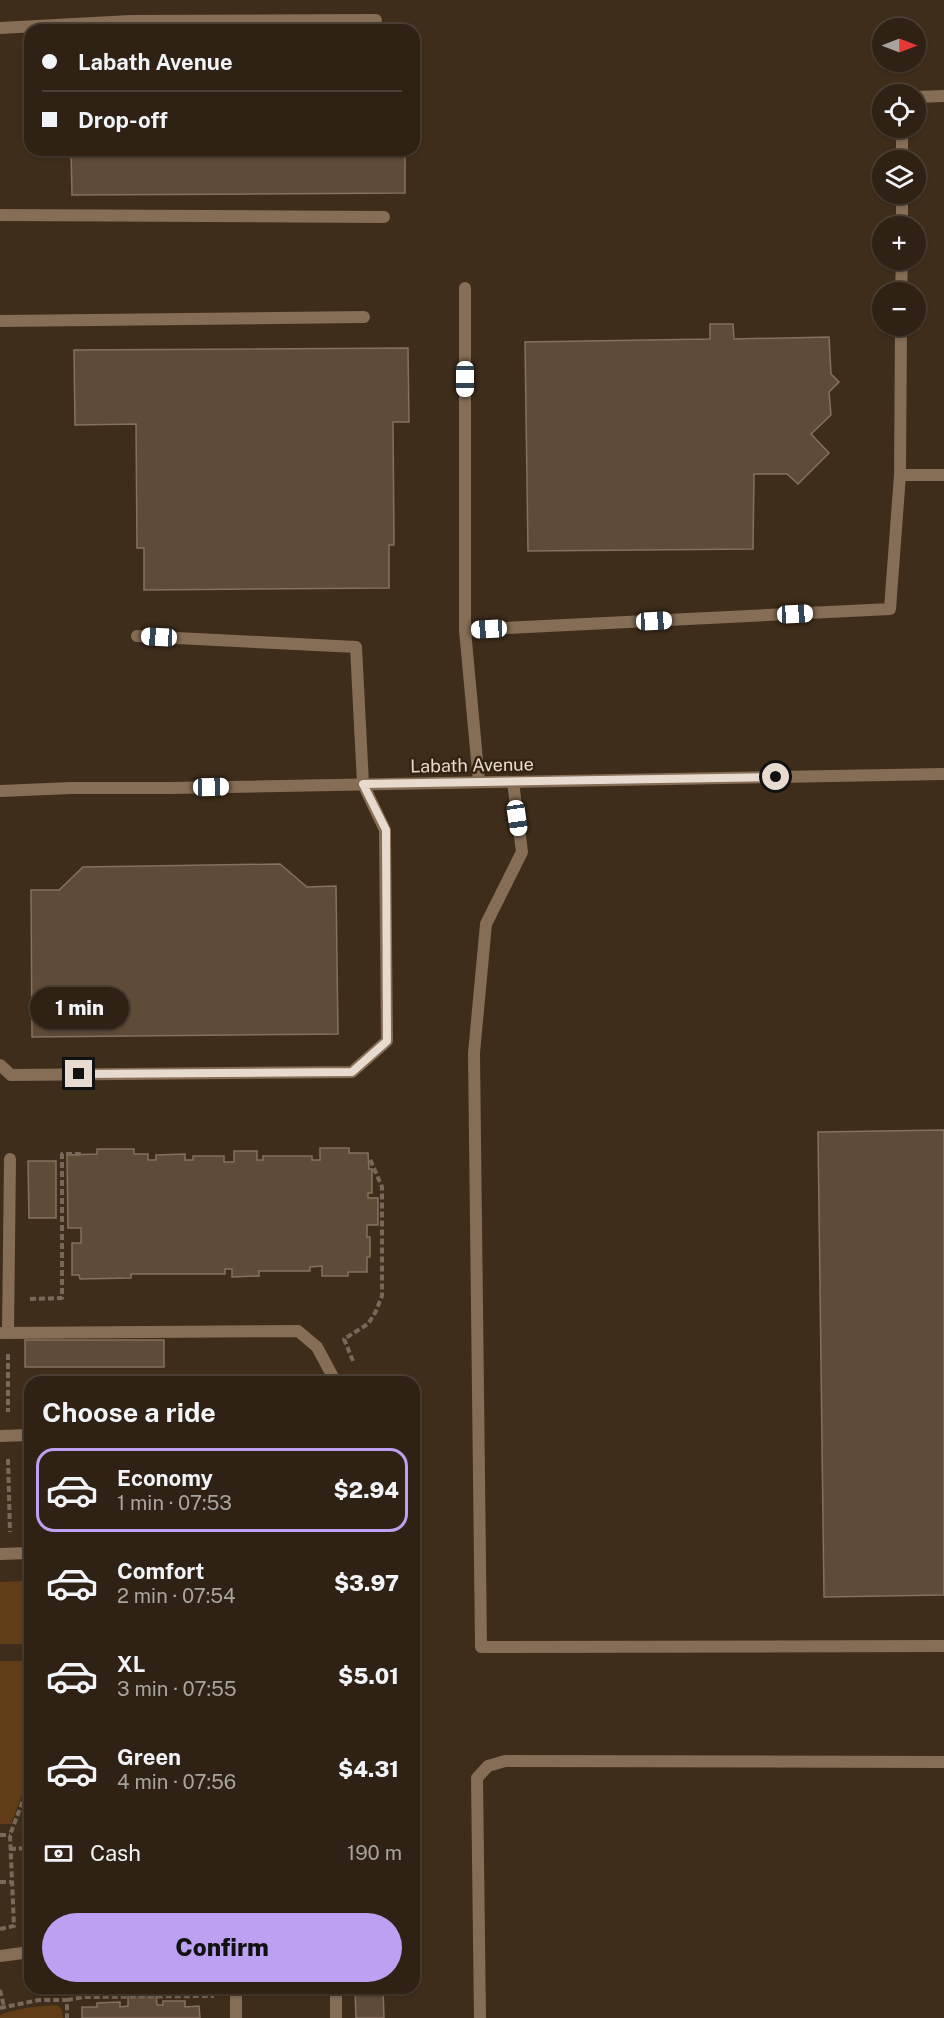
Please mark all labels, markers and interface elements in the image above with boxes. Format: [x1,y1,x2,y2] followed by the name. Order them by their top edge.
[872,18,926,72] north arrow
[872,18,926,336] map controls
[78,49,233,75] text: Labath Avenue
[872,84,926,138] button: locate
[78,107,168,133] text: Drop-off
[872,150,926,204] button: layers
[872,216,926,270] button: +
[872,282,926,336] button: −
[456,361,474,397] car
[777,604,813,624] car
[636,611,672,631] car
[471,619,507,639] car
[141,627,177,647] car
[410,753,534,777] street label: Labath Avenue
[762,763,789,790] route start
[193,778,229,796] car
[506,799,528,837] car
[29,987,128,1029] callout: 1 min
[55,996,104,1020] text: 1 min
[65,1060,92,1087] route end
[42,1396,216,1428] text: Choose a ride
[45,1463,99,1517] icon: car
[117,1465,213,1491] text: Economy
[334,1477,399,1503] text: $2.94
[117,1491,232,1515] text: 1 min · 07:53
[45,1556,99,1610] icon: car
[117,1558,204,1584] text: Comfort
[334,1570,399,1596] text: $3.97
[117,1584,236,1608] text: 2 min · 07:54
[45,1649,99,1703] icon: car
[117,1651,145,1677] text: XL
[338,1663,399,1689] text: $5.01
[117,1677,237,1701] text: 3 min · 07:55
[45,1742,99,1796] icon: car
[117,1744,181,1770] text: Green
[338,1756,399,1782] text: $4.31
[117,1770,236,1794] text: 4 min · 07:56
[42,1837,75,1870] icon: cash
[90,1840,141,1866] text: Cash
[347,1841,402,1865] text: 190 m
[42,1913,402,1982] button: Confirm

